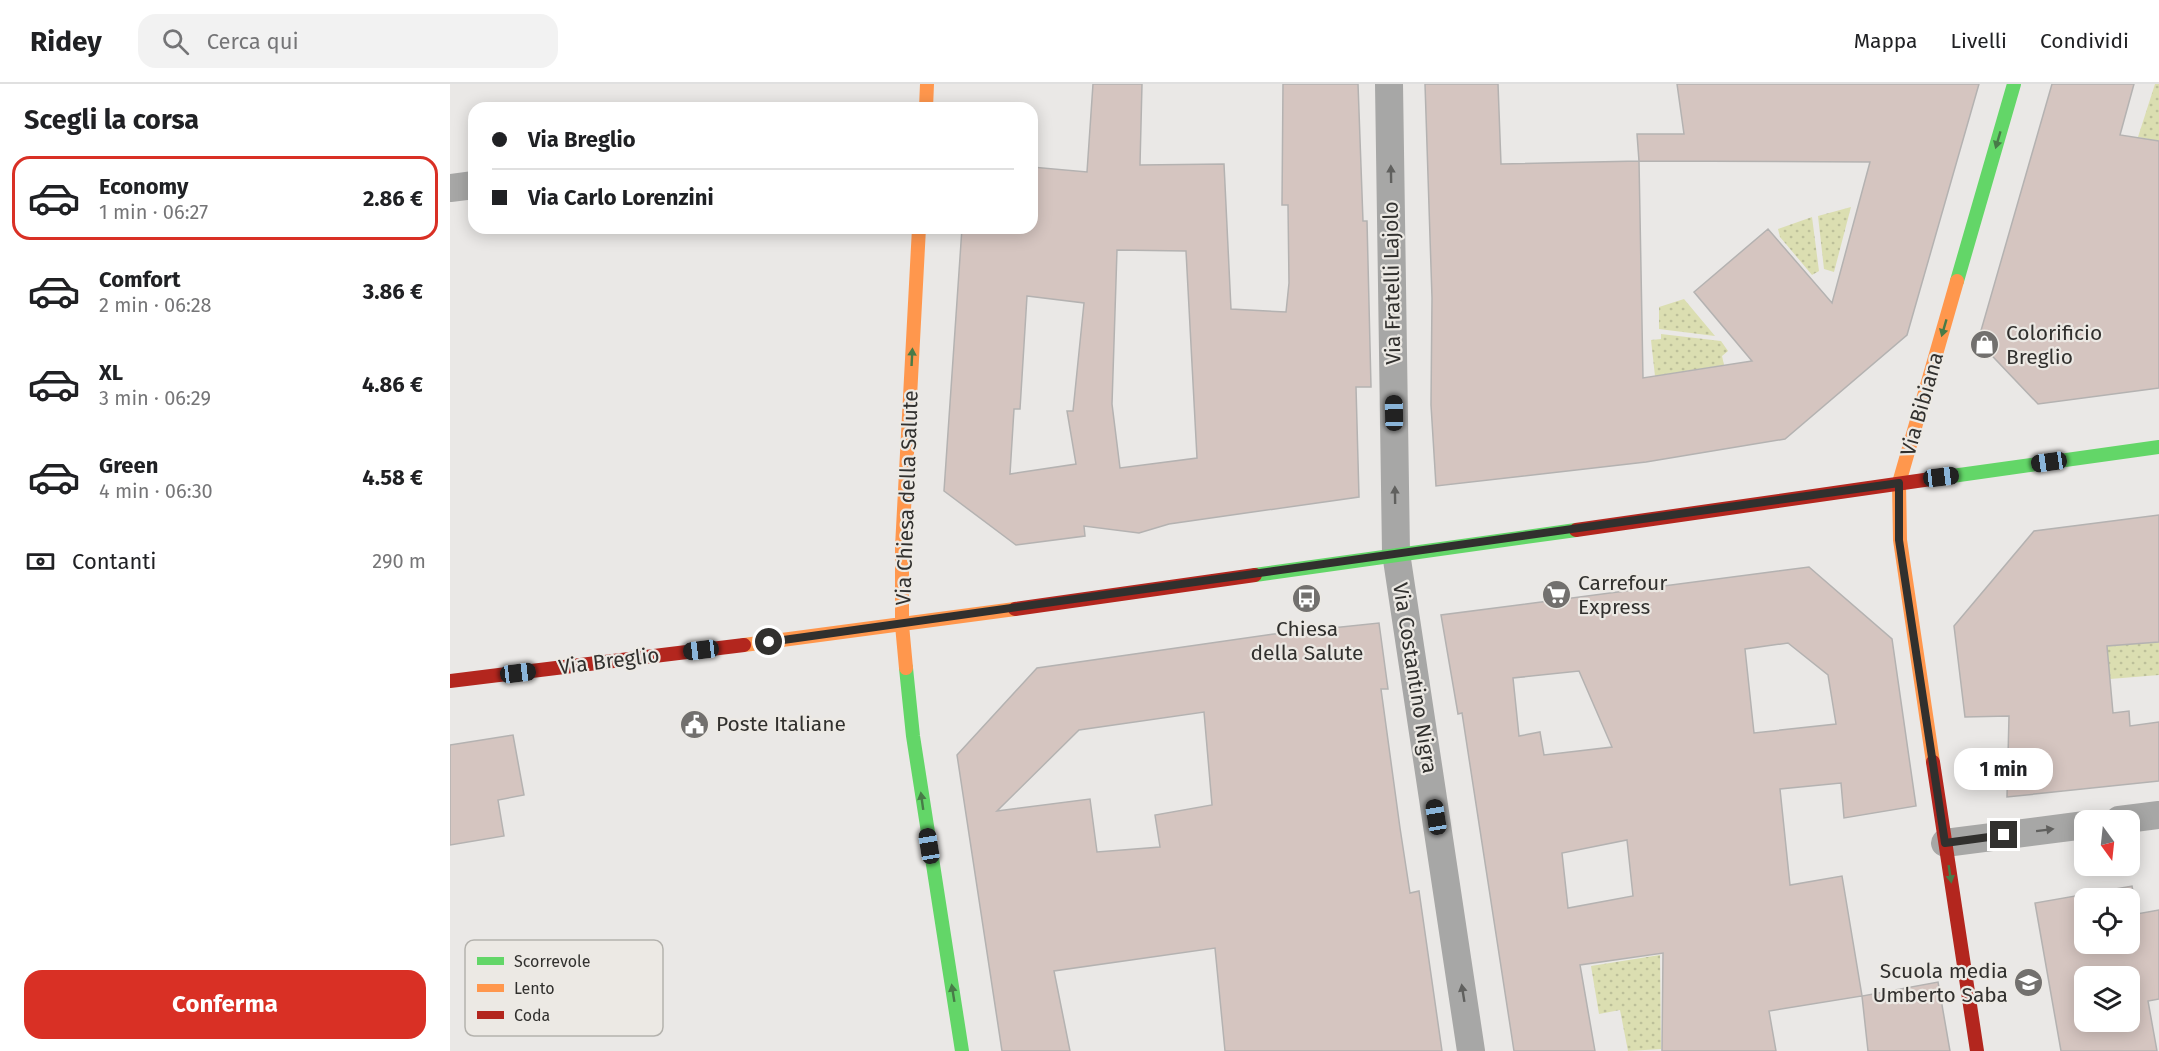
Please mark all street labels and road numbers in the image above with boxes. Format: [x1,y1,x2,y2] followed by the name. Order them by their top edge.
[1378,201,1406,365] street label: Via Fratelli Lajolo
[1895,349,1949,459] street label: Via Bibiana
[890,390,924,606] street label: Via Chiesa della Salute
[1387,581,1443,775] street label: Via Costantino Nigra
[557,642,661,680] street label: Via Breglio

